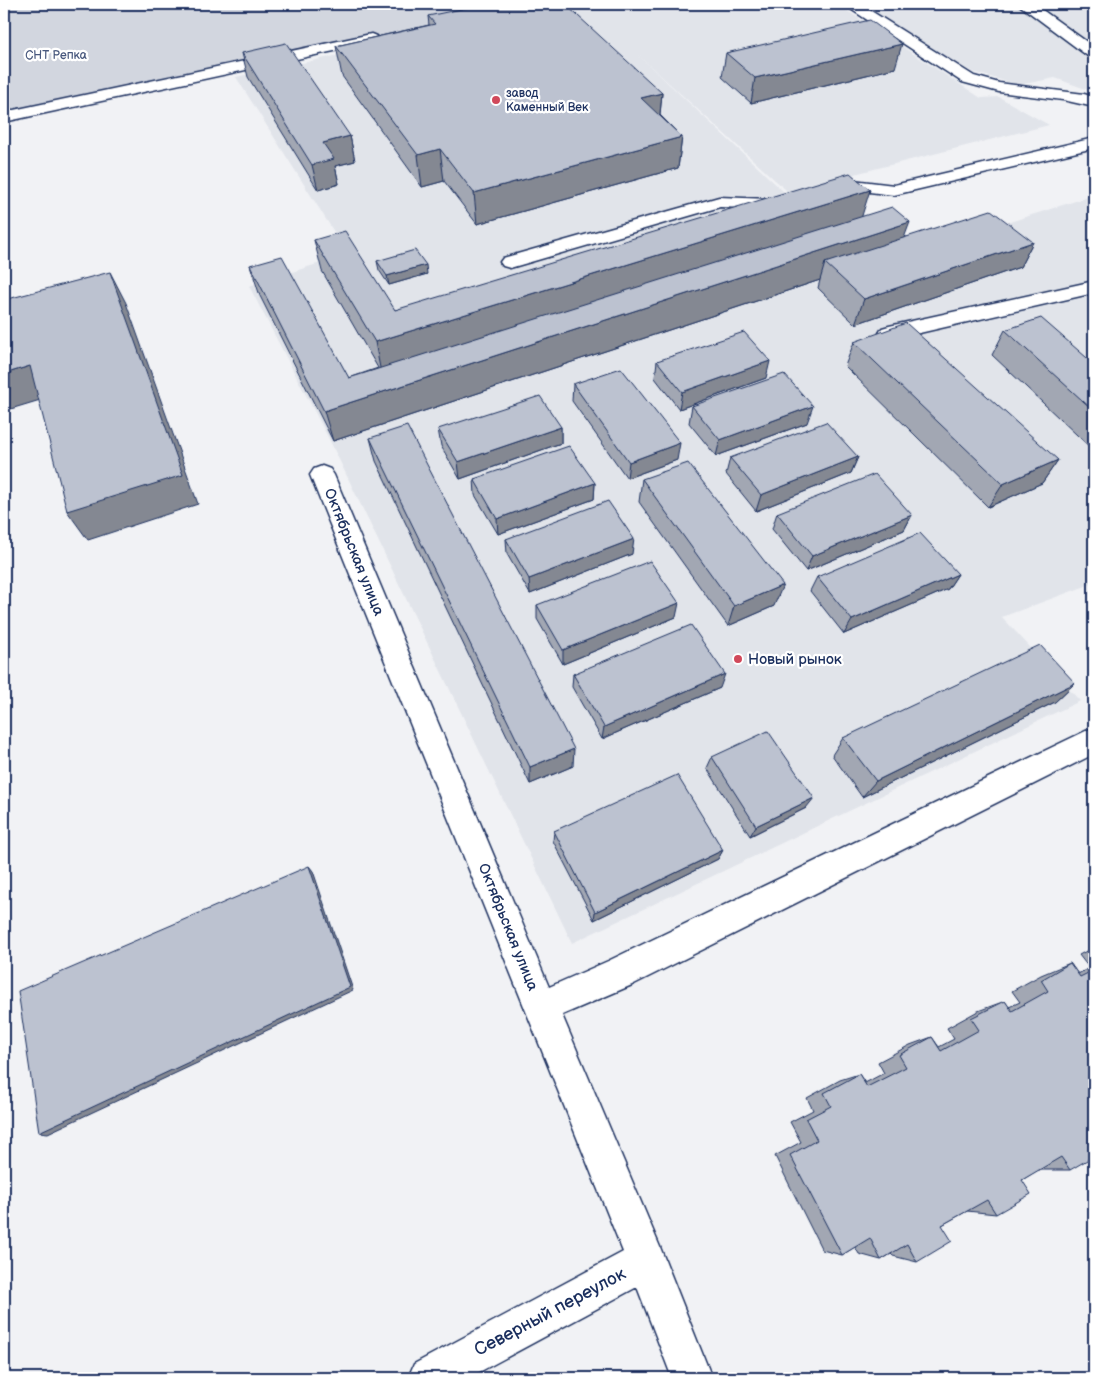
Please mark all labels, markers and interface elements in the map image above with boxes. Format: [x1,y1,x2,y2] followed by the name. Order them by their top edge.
[25,48,87,63] park label: СНТ Репка
[506,86,589,115] place label: завод Каменный Век
[490,94,502,106] marker: завод Каменный Век
[320,485,388,619] street label: Октябрьская улица
[748,650,842,669] place label: Новый рынок
[732,653,744,665] marker: Новый рынок
[474,860,542,994] street label: Октябрьская улица
[471,1263,630,1361] street label: Северный переулок

